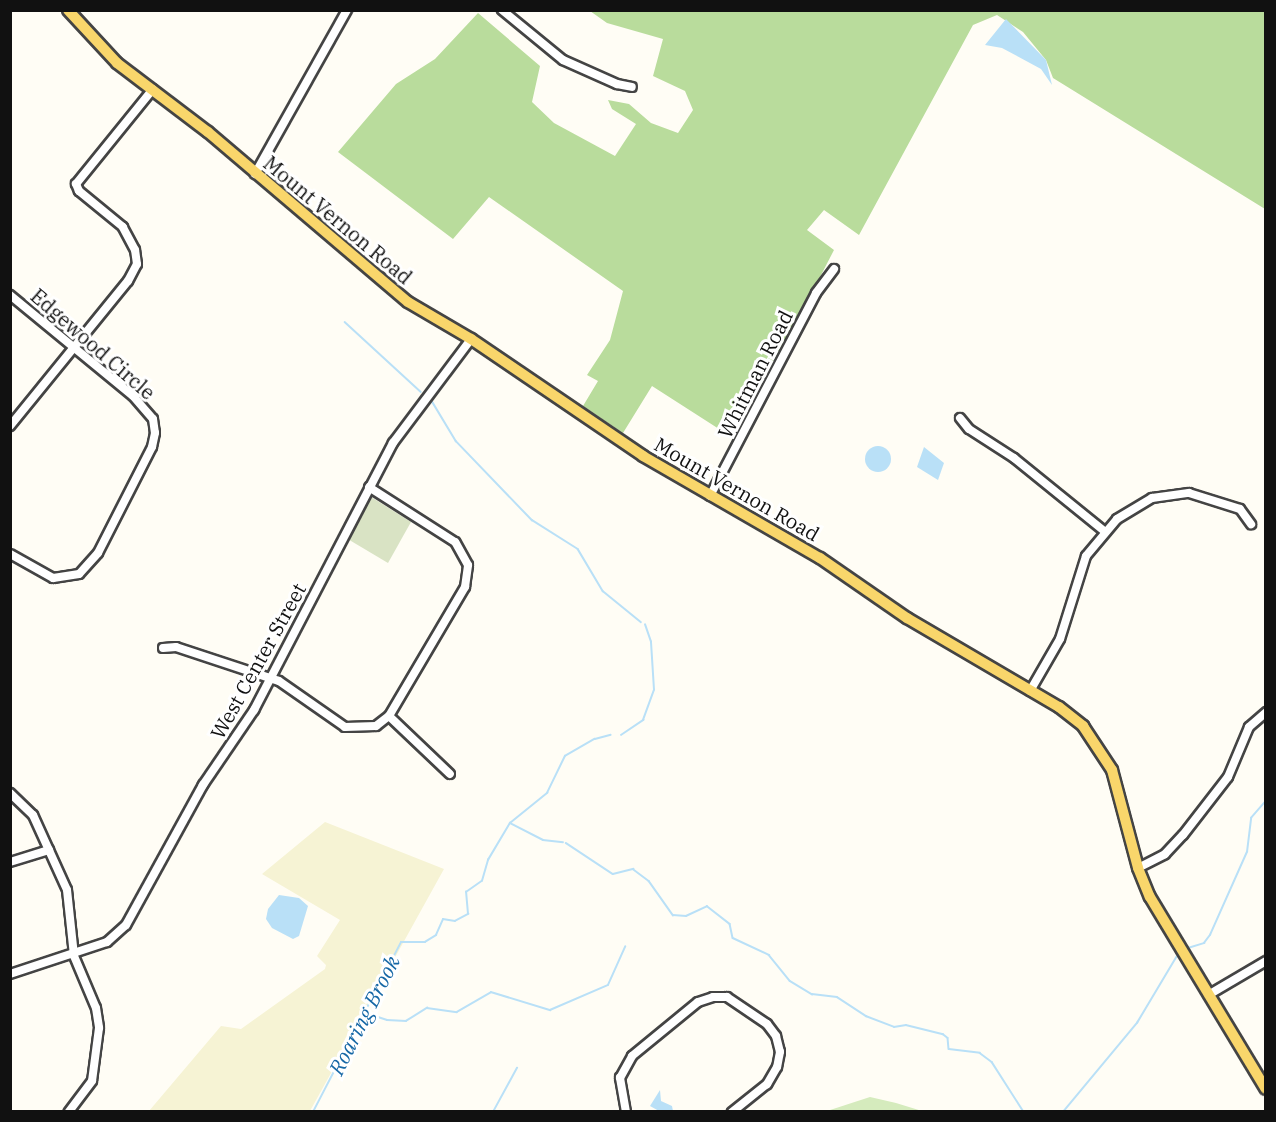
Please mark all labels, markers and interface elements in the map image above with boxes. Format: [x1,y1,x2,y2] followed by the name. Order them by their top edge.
[259,151,417,289] street label: Mount Vernon Road
[26,284,160,404] street label: Edgewood Circle
[712,306,798,442] street label: Whitman Road
[650,432,824,546] street label: Mount Vernon Road
[205,579,311,743] street label: West Center Street
[323,951,405,1079] water label: Roaring Brook

